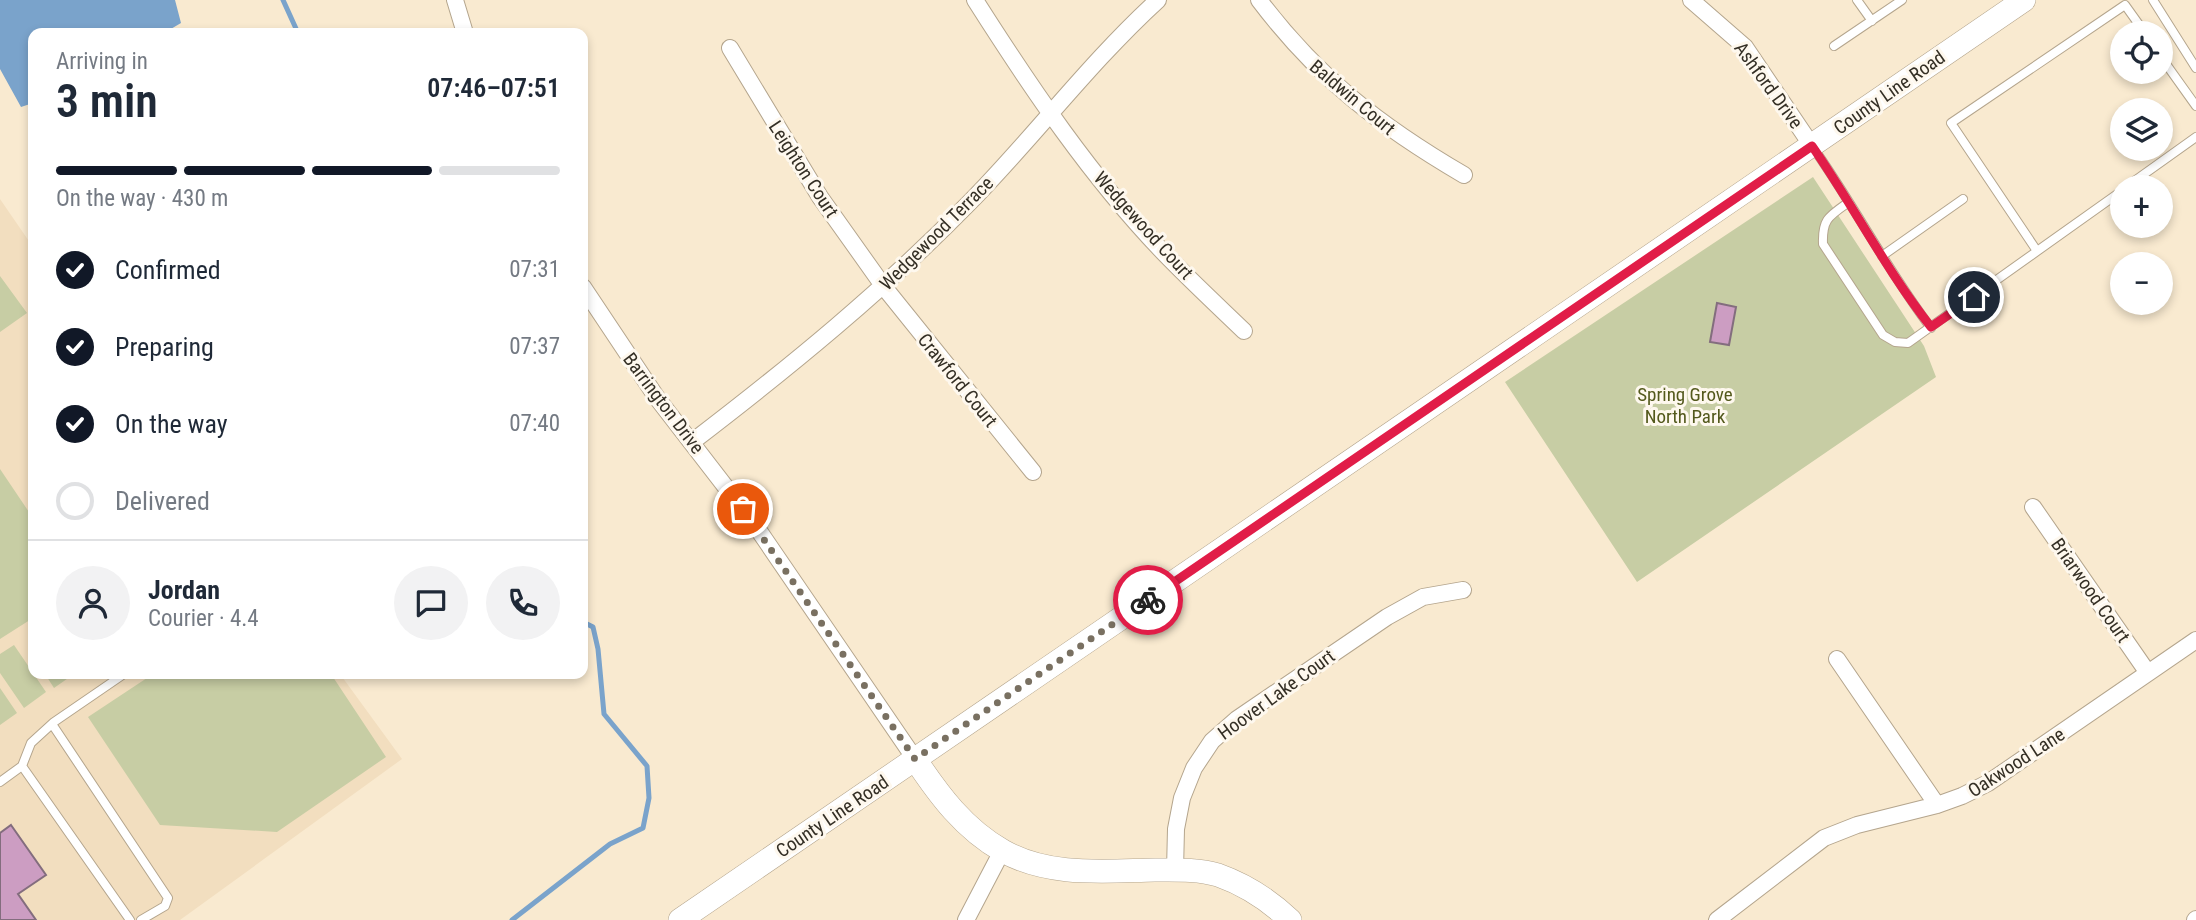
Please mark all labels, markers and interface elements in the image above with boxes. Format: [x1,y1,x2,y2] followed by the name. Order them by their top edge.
[2110,21,2173,315] map controls
[2110,21,2173,84] button: locate
[1729,37,1808,133] street label: Ashford Drive
[1829,46,1949,139] street label: County Line Road
[56,48,148,75] text: Arriving in
[1305,55,1400,140] street label: Baldwin Court
[427,73,560,103] text: 07:46–07:51
[56,74,158,128] text: 3 min
[2110,98,2173,161] button: layers
[764,117,843,222] street label: Leighton Court
[1089,167,1198,284] street label: Wedgewood Court
[875,172,998,295] street label: Wedgewood Terrace
[2110,175,2173,238] button: +
[56,185,228,212] text: On the way · 430 m
[56,251,94,289] icon: check
[2110,252,2173,315] button: −
[115,255,221,285] text: Confirmed
[509,256,560,283] text: 07:31
[1944,267,2004,327] pin
[1955,278,1993,316] icon: home
[56,328,94,366] icon: check
[913,329,1002,432] street label: Crawford Court
[115,332,214,362] text: Preparing
[509,333,560,360] text: 07:37
[618,348,709,458] street label: Barrington Drive
[1637,383,1733,428] park label: Spring Grove North Park
[56,405,94,443] icon: check
[115,409,228,439] text: On the way
[509,410,560,437] text: 07:40
[713,479,773,539] pin
[115,486,210,516] text: Delivered
[724,490,762,528] icon: bag
[2046,534,2135,647] street label: Briarwood Court
[1113,565,1183,635] courier
[56,566,130,640] button: person
[394,566,468,640] button: chat
[486,566,560,640] button: phone
[148,575,220,605] text: Jordan
[1129,581,1167,619] icon: bike
[148,605,259,632] text: Courier · 4.4
[1213,644,1339,745] street label: Hoover Lake Court
[1964,723,2069,802] street label: Oakwood Lane
[772,770,893,862] street label: County Line Road

